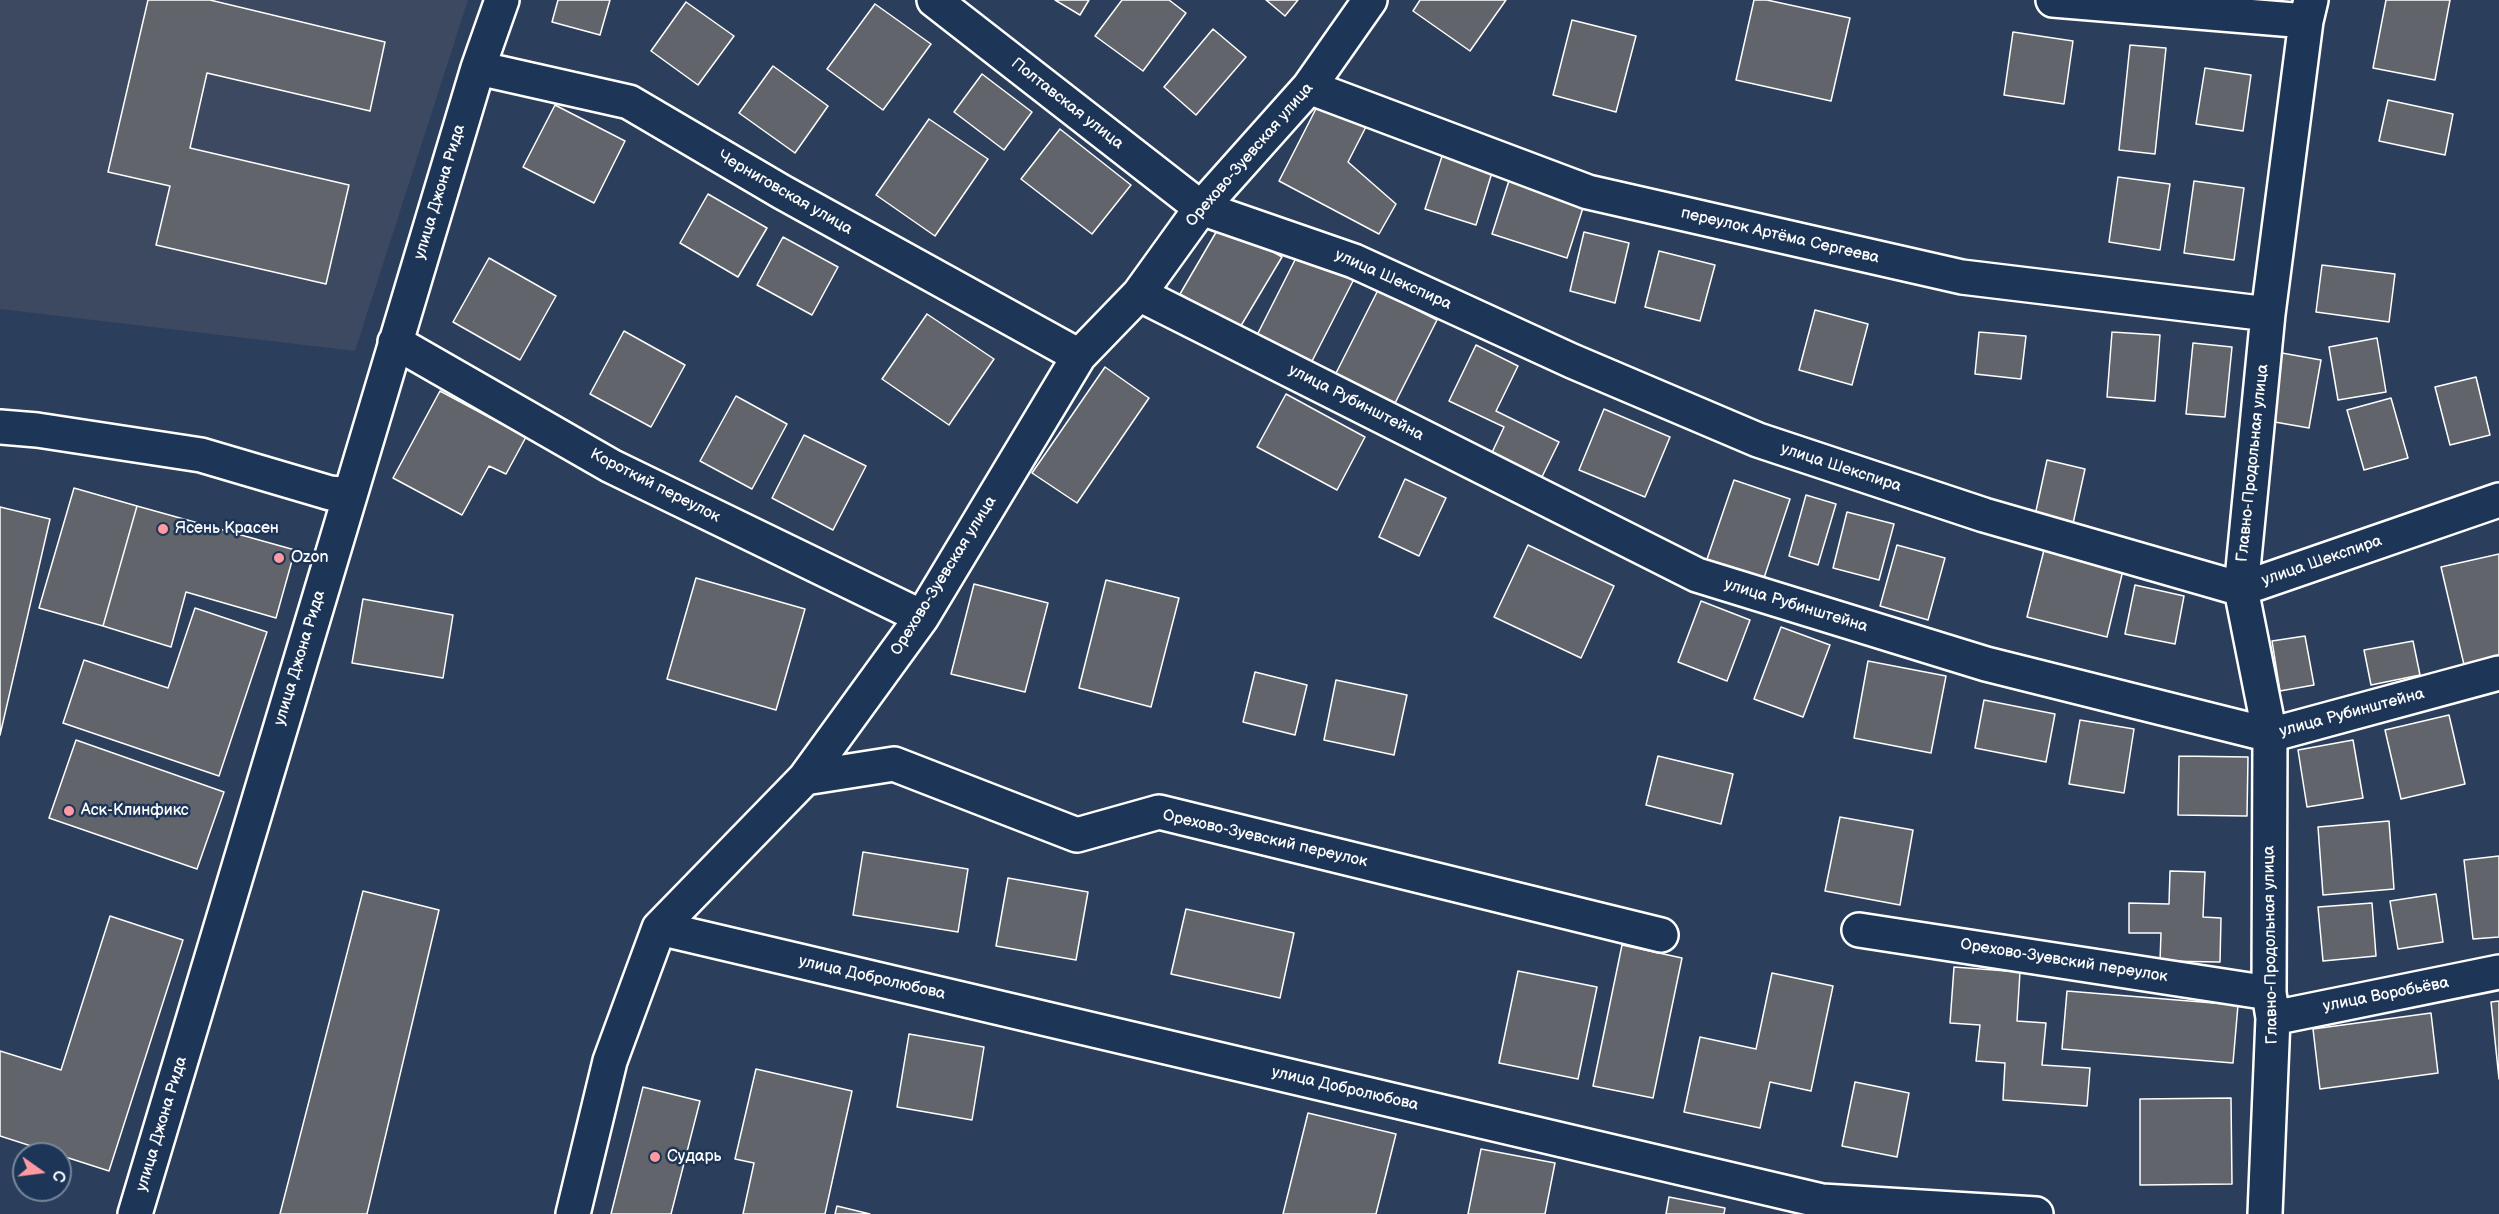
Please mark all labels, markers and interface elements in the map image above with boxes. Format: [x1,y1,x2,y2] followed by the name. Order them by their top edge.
[1007,54,1127,154] street label: Полтавская улица
[1182,79,1318,231] street label: Орехово-Зуевская улица
[410,122,470,262] street label: улица Джона Рида
[714,147,856,239] street label: Черниговская улица
[1679,204,1881,268] street label: переулок Артёма Сергеева
[1332,246,1454,314] street label: улица Шекспира
[1285,361,1427,445] street label: улица Рубинштейна
[2233,363,2273,563] street label: Главно-Продольная улица
[1778,439,1904,497] street label: улица Шекспира
[587,445,723,527] street label: Короткий переулок
[887,493,1001,659] street label: Орехово-Зуевская улица
[175,519,279,539] place label: Ясень Красен
[156,522,170,536] marker: Ясень Красен
[2259,531,2385,591] street label: улица Шекспира
[291,548,329,568] place label: Ozon
[272,551,286,565] marker: Ozon
[1722,575,1870,637] street label: улица Рубинштейна
[270,588,330,728] street label: улица Джона Рида
[2277,684,2427,742] street label: улица Рубинштейна
[81,801,189,821] place label: Аск-Клинфикс
[62,804,76,818] marker: Аск-Клинфикс
[1161,806,1369,872] street label: Орехово-Зуевский переулок
[2260,845,2282,1045] street label: Главно-Продольная улица
[1959,935,2169,987] street label: Орехово-Зуевский переулок
[797,952,947,1004] street label: улица Добролюбова
[2321,973,2451,1017] street label: улица Воробьёва
[132,1054,192,1194] street label: улица Джона Рида
[1270,1063,1420,1115] street label: улица Добролюбова
[12,1142,72,1202] north arrow
[667,1147,721,1167] place label: Сударь
[648,1150,662,1164] marker: Сударь
[47,1168,69,1184] text: С

